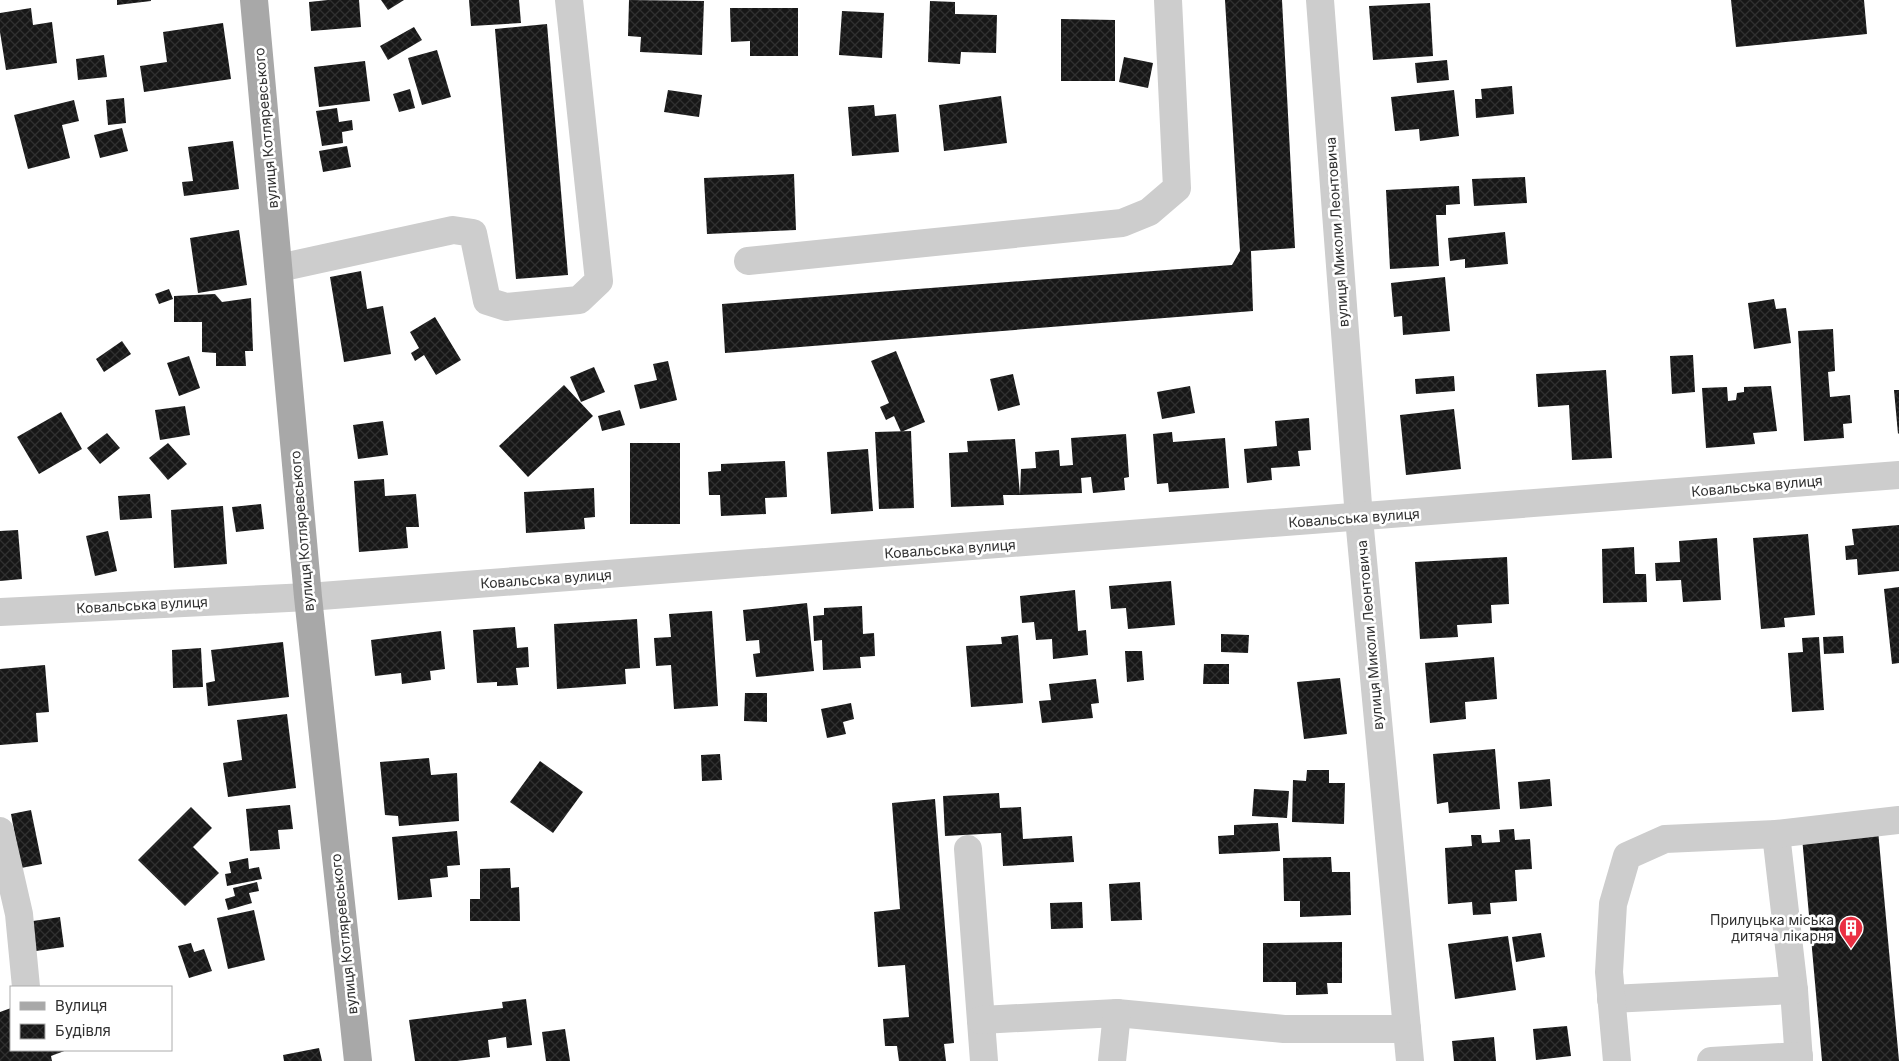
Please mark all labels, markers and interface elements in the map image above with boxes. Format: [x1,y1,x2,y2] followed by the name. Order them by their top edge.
[250,47,281,209] street label: вулиця Котляревського
[1321,136,1352,328] street label: вулиця Миколи Леонтовича
[286,450,317,612] street label: вулиця Котляревського
[1691,471,1823,500] street label: Ковальська вулиця
[1288,504,1420,531] street label: Ковальська вулиця
[884,535,1016,562] street label: Ковальська вулиця
[1353,539,1386,731] street label: вулиця Миколи Леонтовича
[480,565,612,592] street label: Ковальська вулиця
[76,593,208,616] street label: Ковальська вулиця
[327,853,360,1015] street label: вулиця Котляревського
[1710,911,1834,944] place label: Прилуцька міська дитяча лікарня
[1838,915,1864,949] building icon: Прилуцька міська дитяча лікарня
[10,986,172,1051] legend
[55,996,107,1015] text: Вулиця
[55,1021,111,1040] text: Будівля

